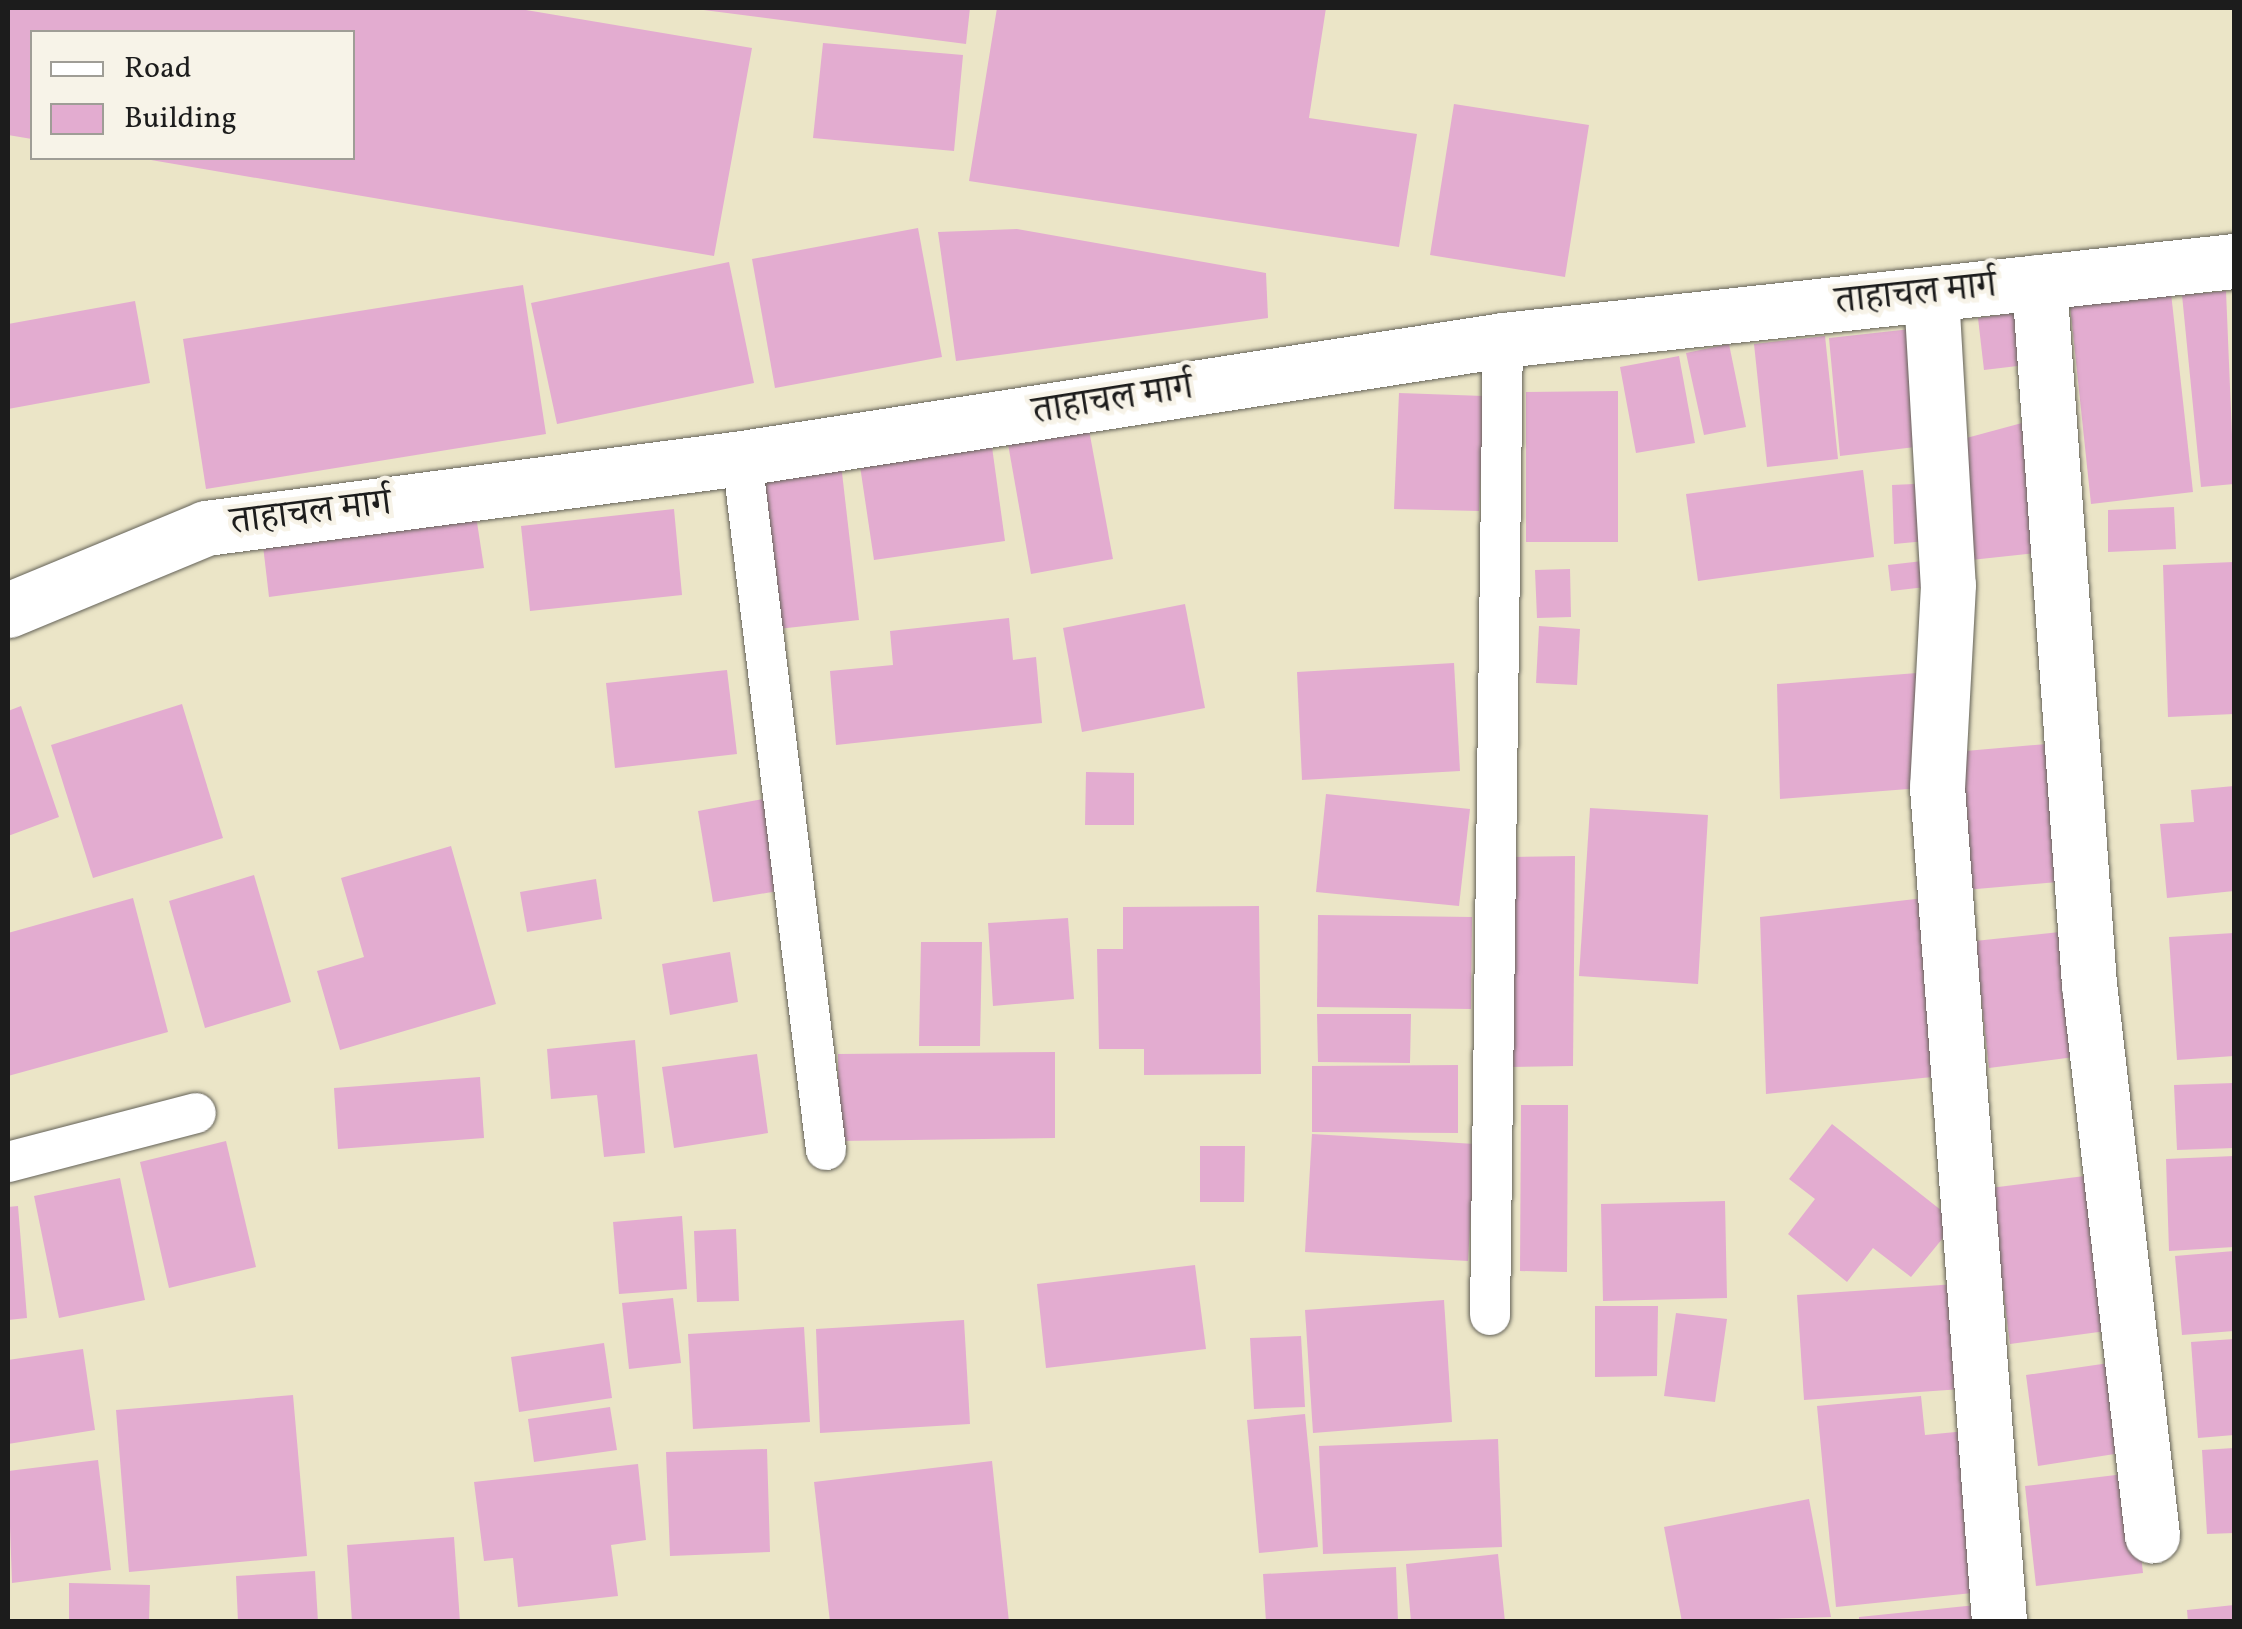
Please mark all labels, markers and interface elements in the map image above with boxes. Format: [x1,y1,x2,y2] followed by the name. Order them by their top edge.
[30,30,355,160] legend
[124,48,192,90] text: Road
[124,98,237,140] text: Building
[1833,264,1999,326] street label: ताहाचल मार्ग
[1030,366,1196,436] street label: ताहाचल मार्ग
[228,482,394,546] street label: ताहाचल मार्ग

